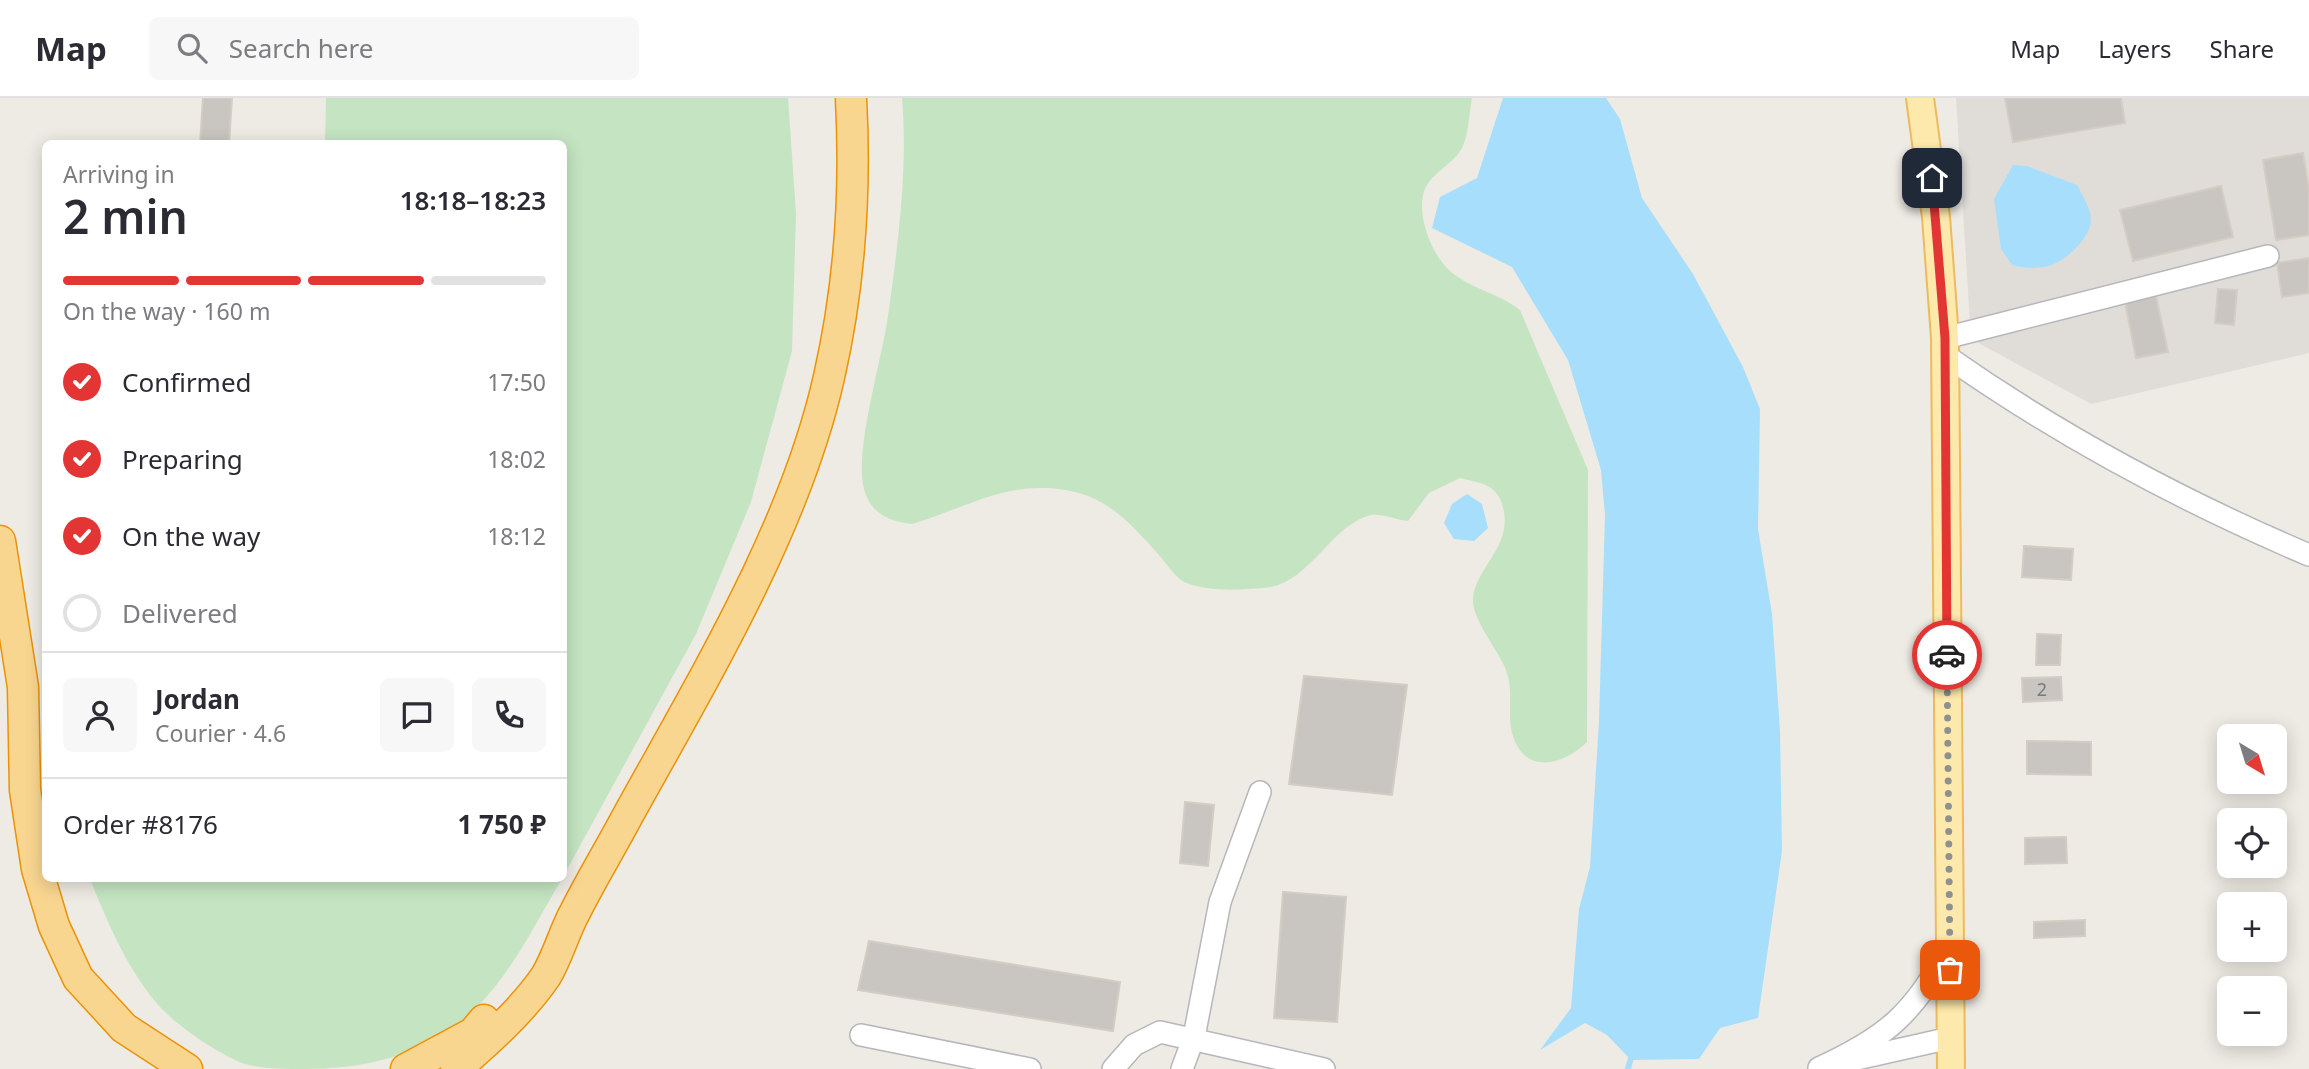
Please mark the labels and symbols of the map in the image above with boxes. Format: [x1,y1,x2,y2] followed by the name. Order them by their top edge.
[1902,148,1962,208] pin
[1912,620,1982,690] courier
[2037,677,2047,701] house number: 2
[2217,724,2287,794] north arrow
[1920,940,1980,1000] pin

